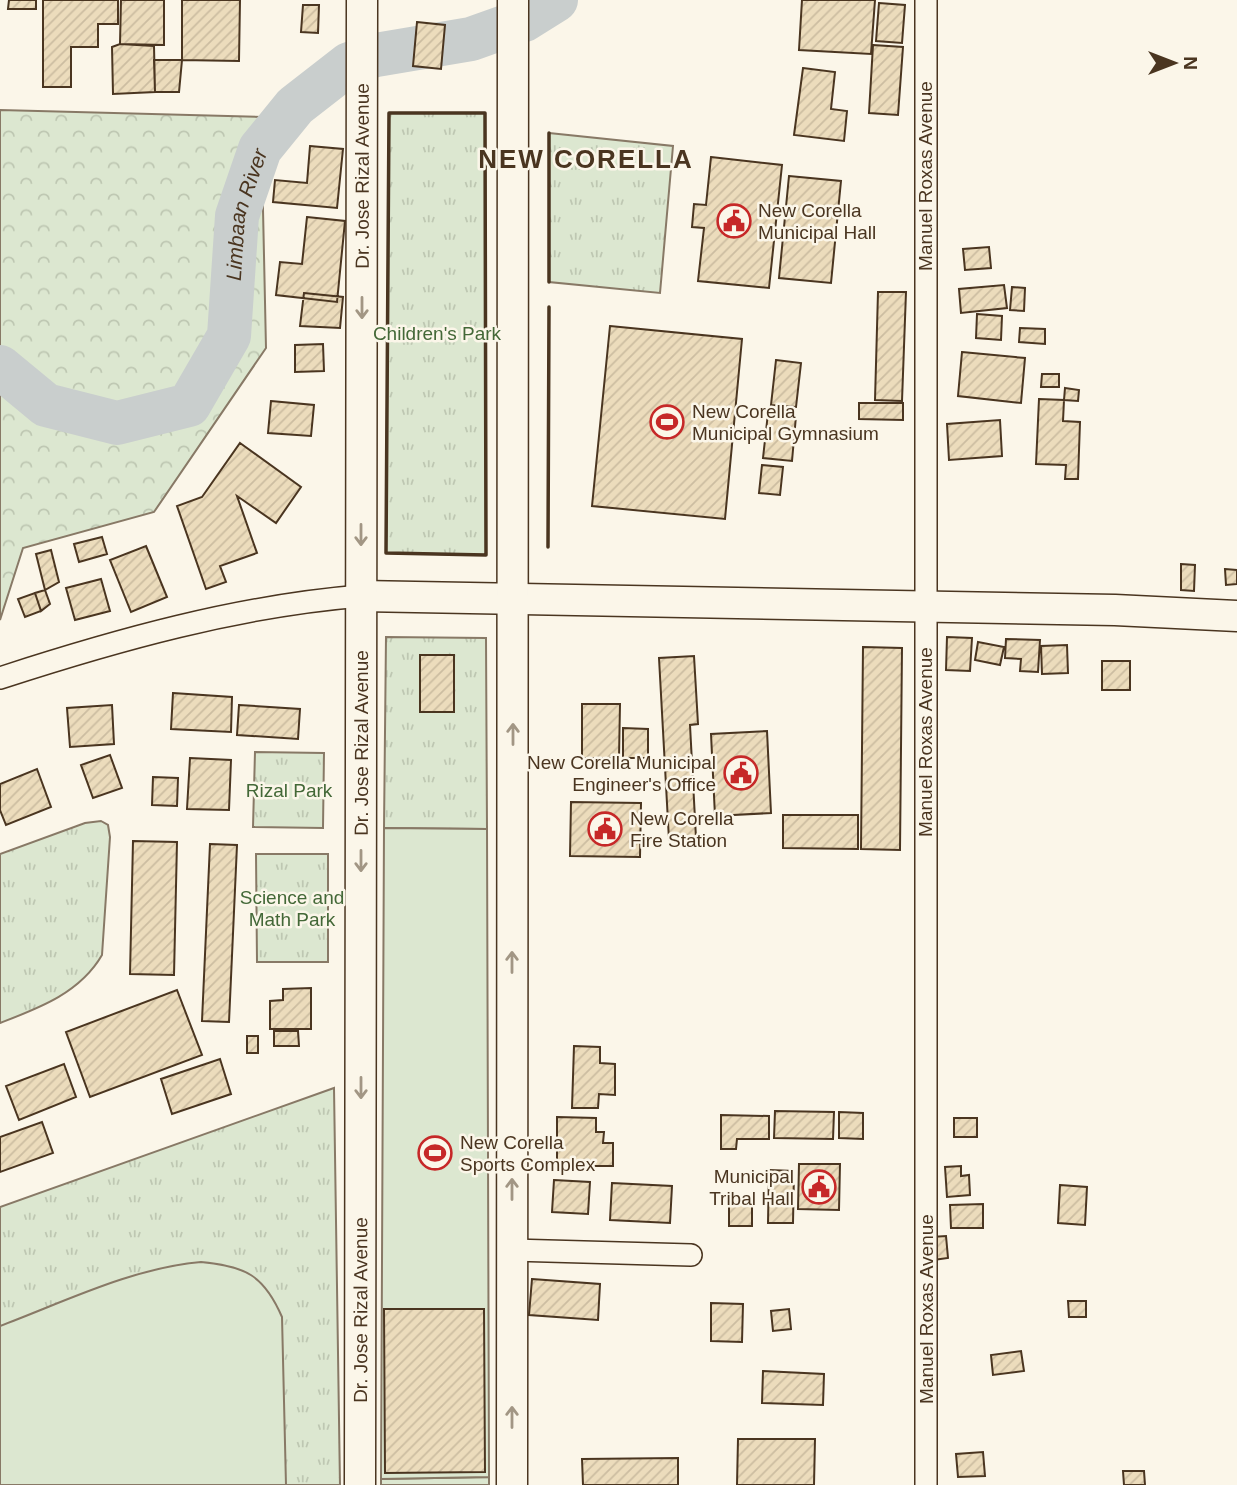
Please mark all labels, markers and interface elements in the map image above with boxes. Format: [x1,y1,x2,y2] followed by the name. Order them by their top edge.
[1139,28,1209,98] north arrow
[1180,56,1201,70] text: N
[915,81,936,271] street label: Manuel Roxas Avenue
[351,83,372,269] street label: Dr. Jose Rizal Avenue
[478,144,694,174] district label: NEW CORELLA
[221,145,271,282] water label: Limbaan River
[758,200,876,243] place label: New Corella Municipal Hall
[715,202,753,240] public building icon: New Corella Municipal Hall
[355,296,369,319] one-way arrow
[373,323,502,344] park label: Children's Park
[692,401,879,444] place label: New Corella Municipal Gymnasium
[648,403,686,441] sports icon: New Corella Municipal Gymnasium
[355,523,368,546] one-way arrow
[915,647,936,837] street label: Manuel Roxas Avenue
[350,650,372,836] street label: Dr. Jose Rizal Avenue
[506,723,520,746] one-way arrow
[527,752,716,795] place label: New Corella Municipal Engineer's Office
[722,754,760,792] public building icon: New Corella Municipal Engineer's Office
[246,780,333,801] park label: Rizal Park
[630,808,734,851] place label: New Corella Fire Station
[586,810,624,848] public building icon: New Corella Fire Station
[354,849,368,872] one-way arrow
[240,887,344,930] park label: Science and Math Park
[505,951,519,974] one-way arrow
[354,1076,368,1099] one-way arrow
[460,1132,596,1175] place label: New Corella Sports Complex
[416,1134,454,1172] sports icon: New Corella Sports Complex
[709,1166,794,1209] place label: Municipal Tribal Hall
[800,1168,838,1206] public building icon: Municipal Tribal Hall
[505,1178,519,1201] one-way arrow
[916,1214,937,1404] street label: Manuel Roxas Avenue
[350,1217,371,1403] street label: Dr. Jose Rizal Avenue
[505,1405,519,1428] one-way arrow

